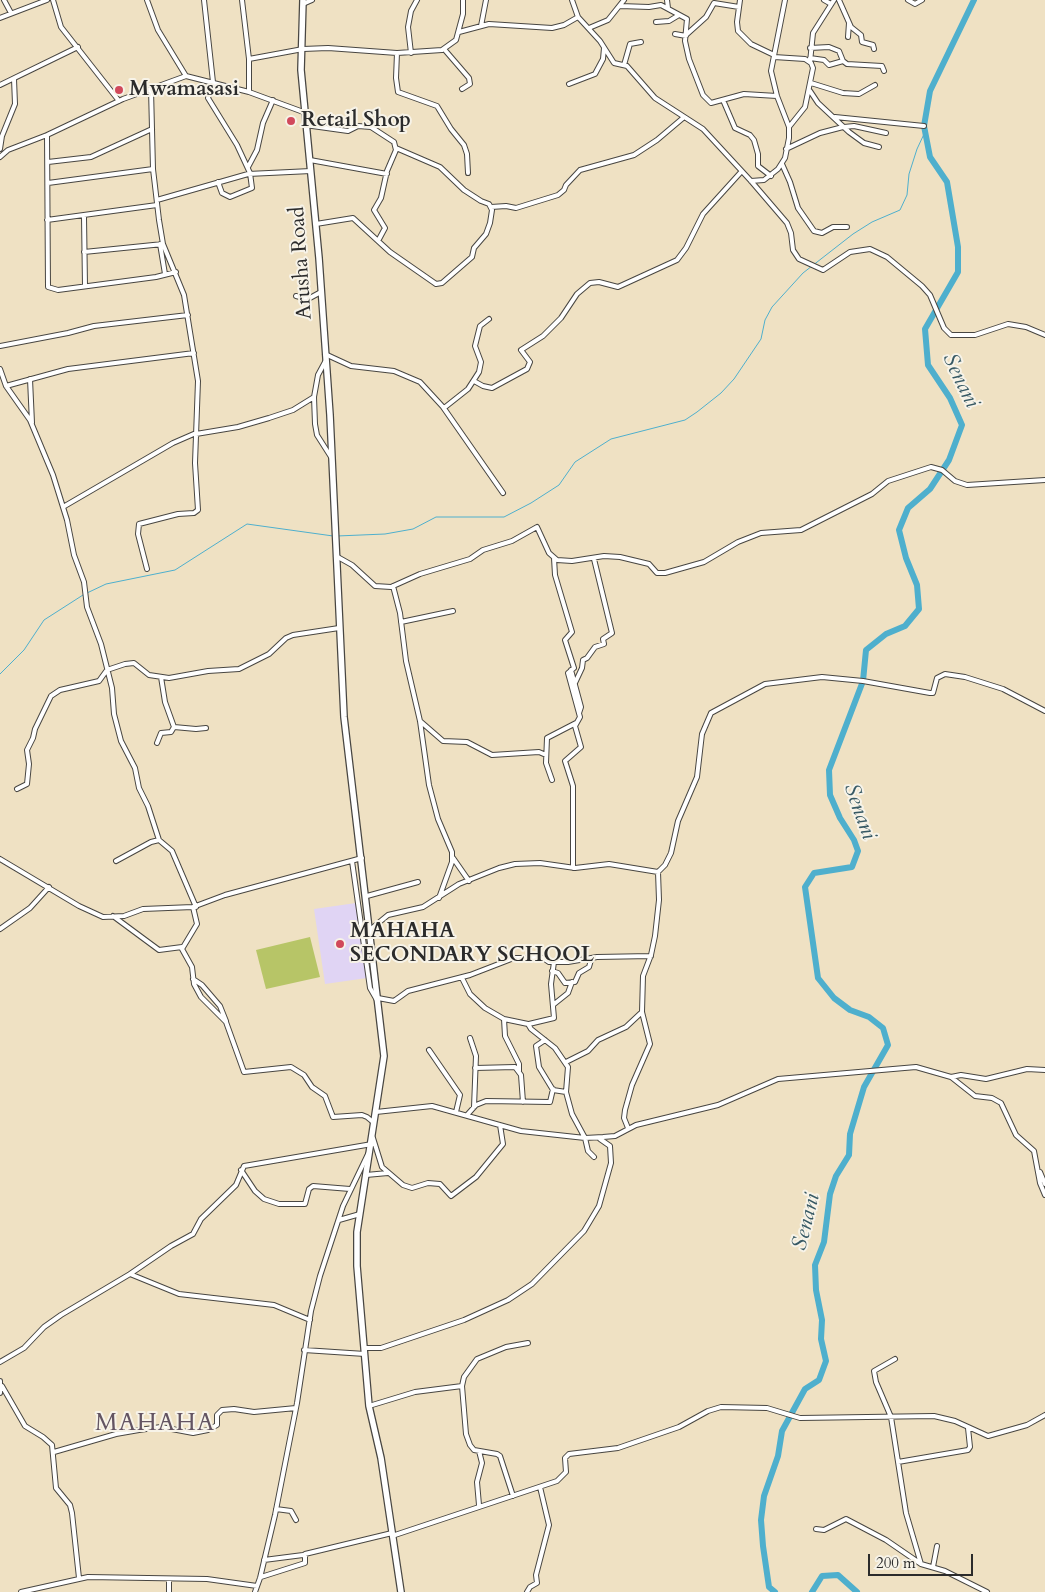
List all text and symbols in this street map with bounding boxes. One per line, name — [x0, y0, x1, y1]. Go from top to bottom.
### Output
place label: Mwamasasi — [129, 77, 239, 103]
marker: Mwamasasi — [113, 84, 125, 96]
place label: Retail Shop — [301, 108, 411, 134]
marker: Retail Shop — [285, 115, 297, 127]
street label: Arusha Road — [285, 205, 319, 321]
water label: Senani — [935, 349, 985, 413]
water label: Senani — [837, 780, 881, 844]
place label: MAHAHA SECONDARY SCHOOL — [350, 919, 594, 969]
marker: MAHAHA SECONDARY SCHOOL — [334, 938, 346, 950]
water label: Senani — [787, 1191, 827, 1253]
district label: MAHAHA — [94, 1410, 216, 1438]
scale bar — [870, 1544, 975, 1576]
text: 200 m — [876, 1553, 916, 1573]

